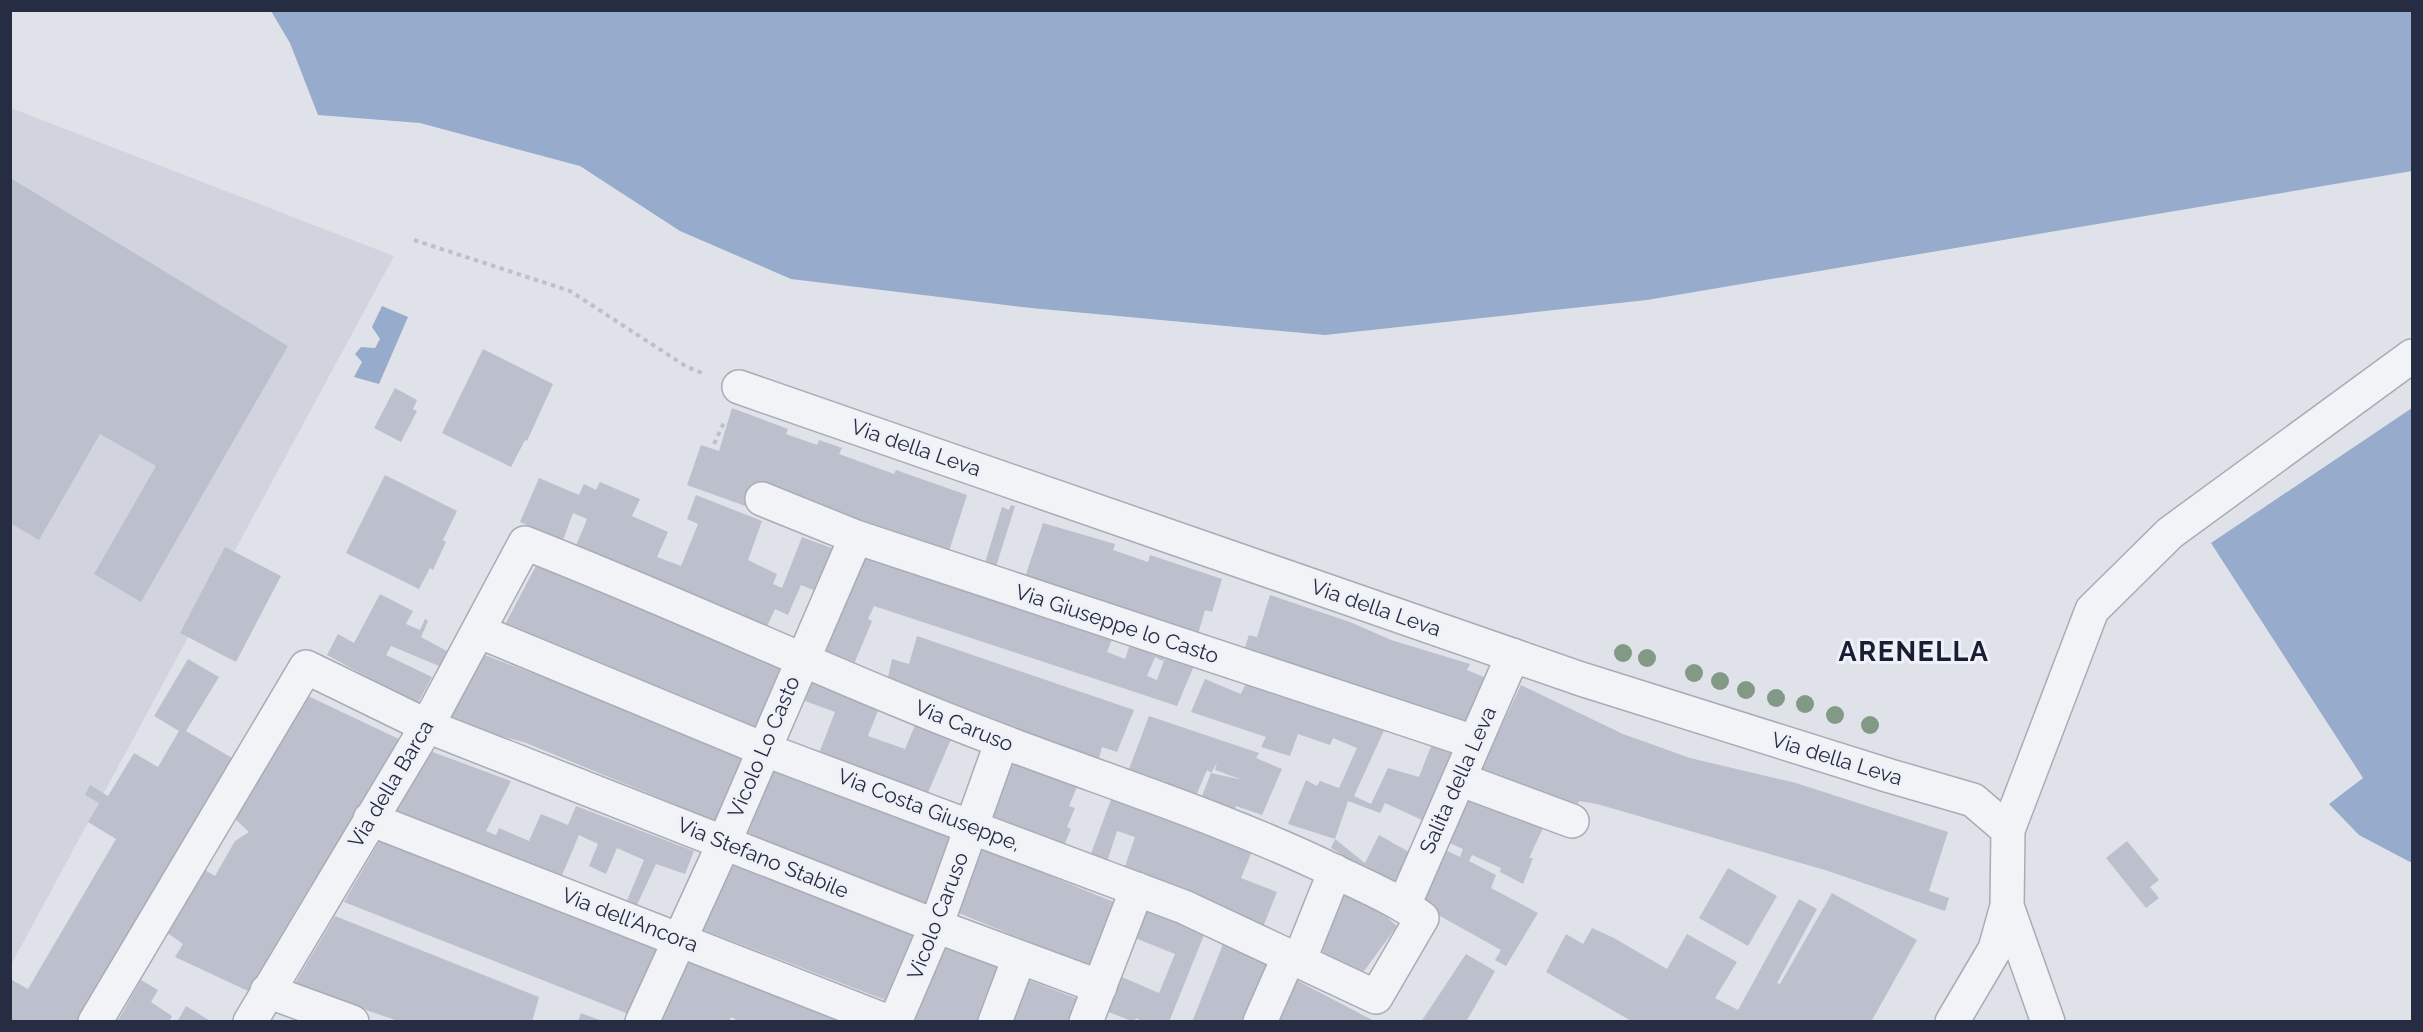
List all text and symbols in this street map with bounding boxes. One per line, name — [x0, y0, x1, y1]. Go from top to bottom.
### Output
street label: Via della Leva — [848, 414, 984, 481]
street label: Via della Leva — [1308, 574, 1444, 641]
street label: Via Giuseppe lo Casto — [1012, 579, 1222, 668]
district label: ARENELLA — [1839, 636, 1989, 667]
street label: Vicolo Lo Casto — [722, 672, 805, 821]
street label: Via Caruso — [911, 694, 1017, 757]
street label: Salita della Leva — [1414, 702, 1501, 857]
street label: Via della Barca — [343, 715, 439, 852]
street label: Via della Leva — [1769, 727, 1906, 790]
street label: Via Costa Giuseppe, — [834, 763, 1024, 856]
street label: Via Stefano Stabile — [674, 812, 852, 903]
street label: Vicolo Caruso — [902, 848, 973, 983]
street label: Via dell'Ancora — [558, 882, 702, 957]

